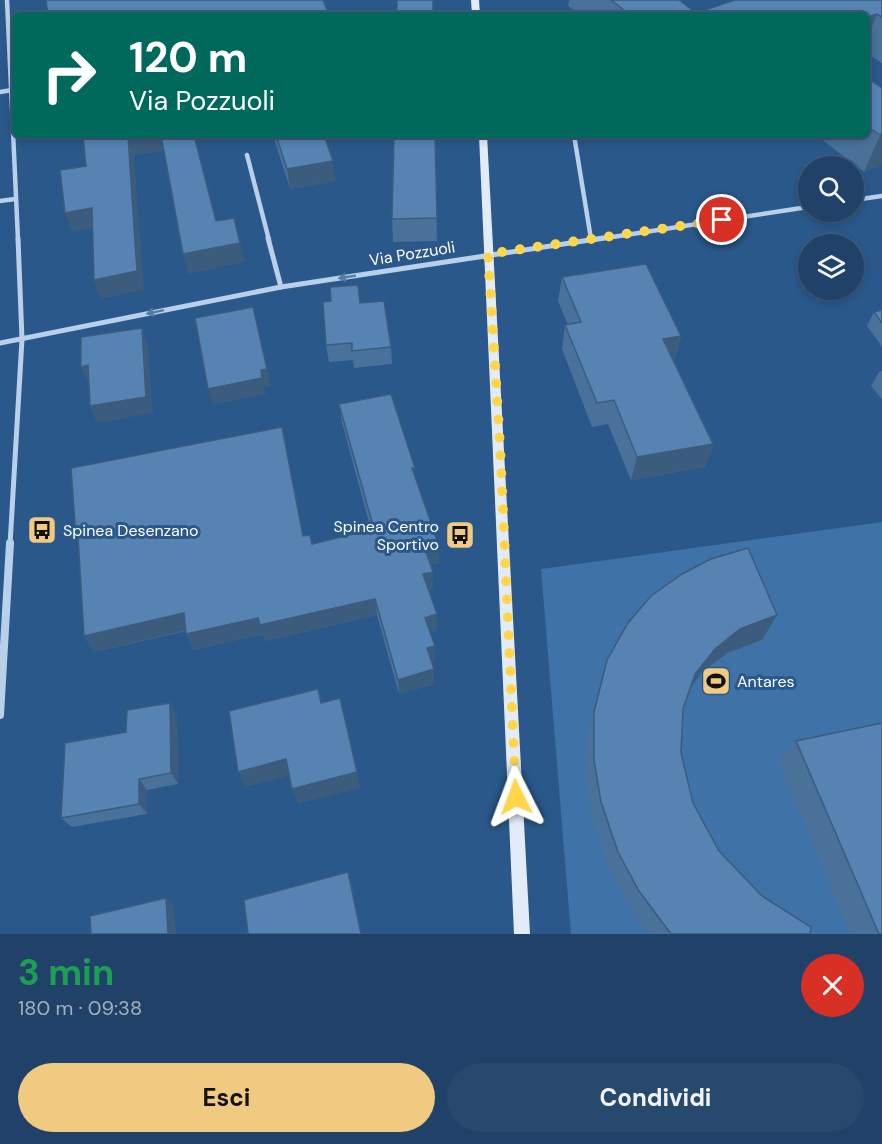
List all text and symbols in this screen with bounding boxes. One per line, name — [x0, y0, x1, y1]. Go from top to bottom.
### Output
text: 120 m — [129, 30, 247, 85]
icon: right — [30, 36, 108, 114]
text: Via Pozzuoli — [129, 83, 275, 118]
map controls — [798, 156, 864, 300]
button: search — [798, 156, 864, 222]
pin — [696, 194, 747, 245]
icon: arrive — [705, 203, 738, 236]
button: layers — [798, 234, 864, 300]
street label: Via Pozzuoli — [368, 236, 456, 271]
one-way arrow — [337, 272, 356, 281]
one-way arrow — [146, 308, 164, 318]
bus stop icon: Spinea Desenzano — [26, 514, 58, 546]
place label: Spinea Centro Sportivo — [334, 516, 439, 555]
bus stop icon: Spinea Centro Sportivo — [444, 519, 476, 551]
place label: Spinea Desenzano — [63, 520, 198, 541]
sports icon: Antares — [700, 665, 732, 697]
place label: Antares — [737, 671, 795, 692]
position arrow — [484, 765, 548, 829]
text: 3 min — [18, 949, 114, 996]
button: close — [801, 954, 864, 1017]
text: 180 m · 09:38 — [18, 995, 142, 1021]
button: Esci — [18, 1063, 435, 1132]
button: Condividi — [447, 1063, 864, 1132]

